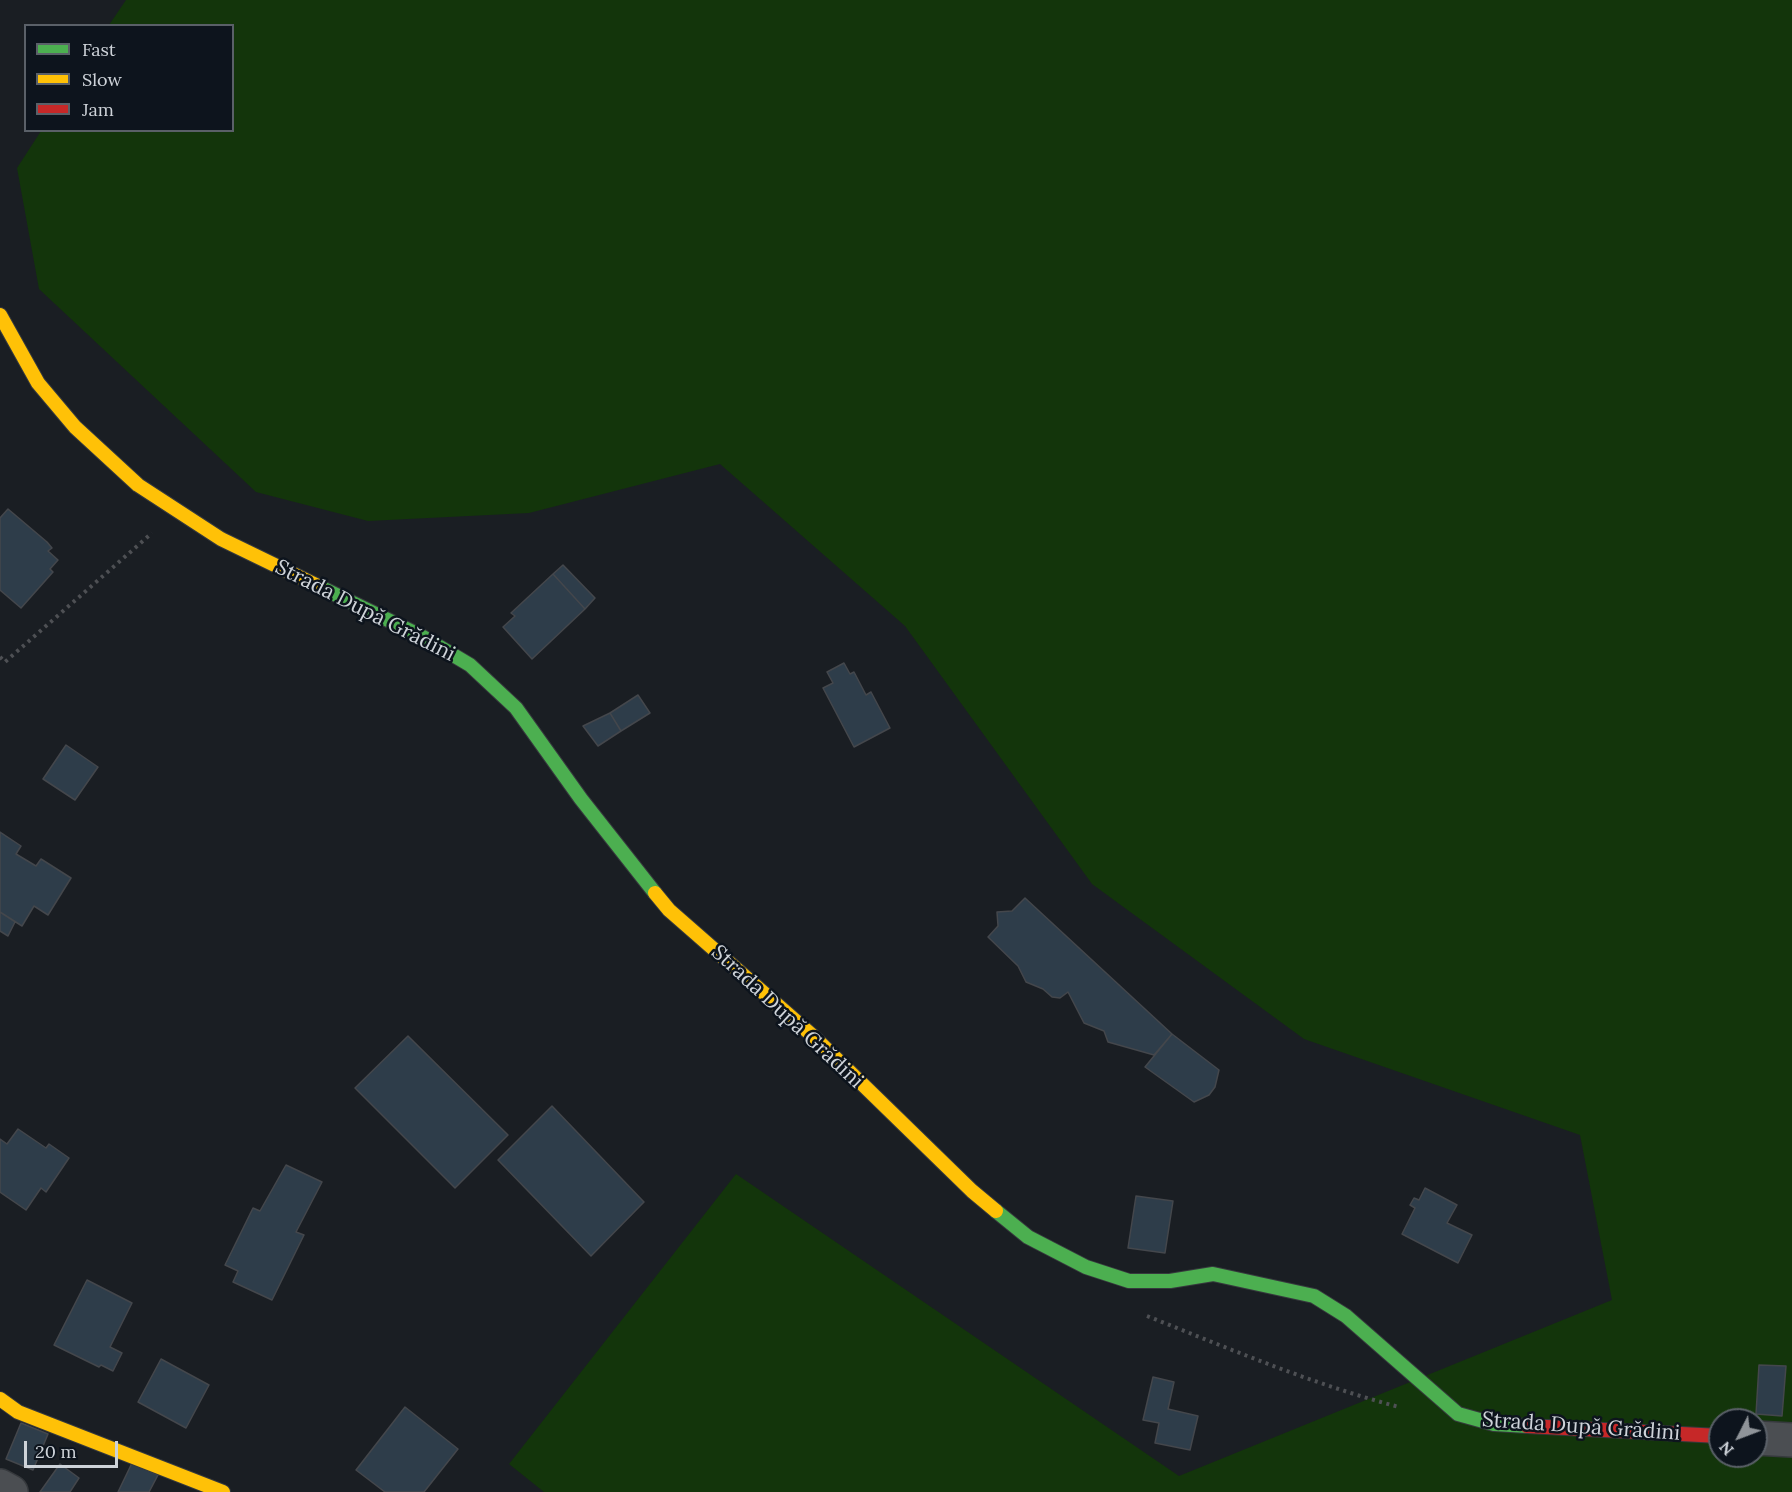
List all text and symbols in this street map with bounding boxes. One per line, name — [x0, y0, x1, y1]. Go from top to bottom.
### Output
legend — [24, 24, 234, 132]
text: Fast — [82, 38, 116, 61]
text: Slow — [82, 68, 122, 91]
text: Jam — [82, 98, 114, 121]
street label: Strada După Grădini — [271, 555, 459, 667]
street label: Strada După Grădini — [706, 940, 868, 1094]
street label: Strada După Grădini — [1481, 1408, 1681, 1446]
north arrow — [1708, 1408, 1768, 1468]
scale bar — [27, 1429, 122, 1467]
text: N — [1715, 1437, 1738, 1460]
text: 20 m — [35, 1440, 77, 1463]

